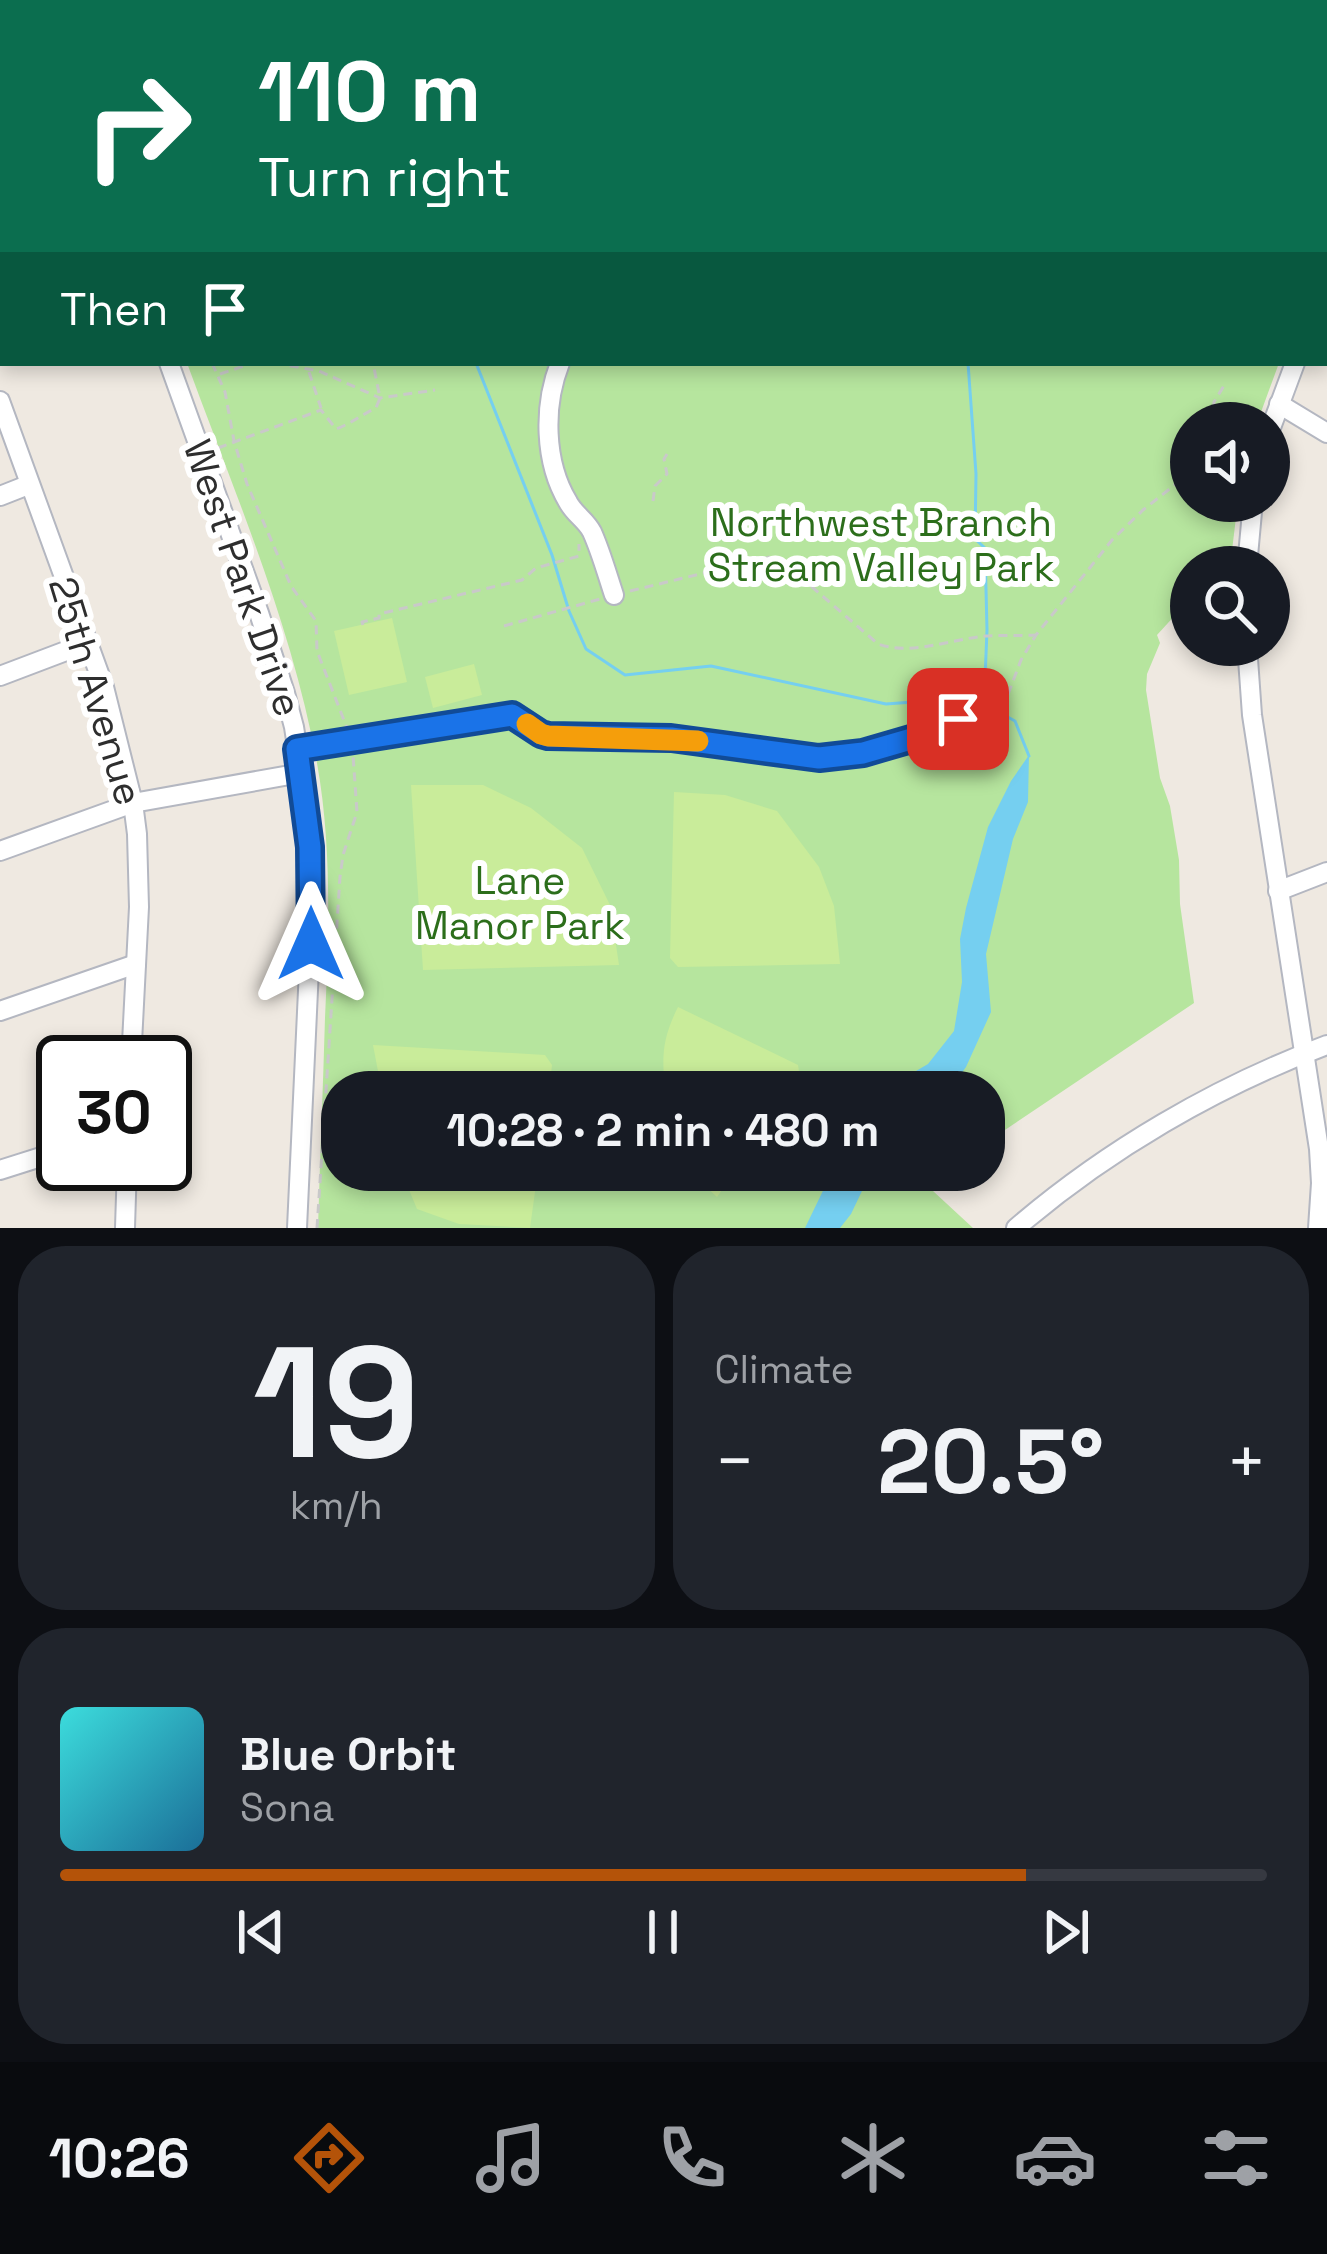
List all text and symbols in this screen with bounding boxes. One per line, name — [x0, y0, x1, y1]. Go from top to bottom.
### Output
text: 110 m — [258, 38, 481, 146]
icon: right — [60, 48, 216, 204]
text: Turn right — [258, 143, 511, 212]
icon: arrive — [192, 276, 258, 342]
text: Then — [60, 281, 168, 338]
map controls — [1170, 402, 1290, 666]
button: sound — [1170, 402, 1290, 522]
street label: West Park Drive — [173, 433, 313, 723]
park label: Northwest Branch Stream Valley Park — [708, 498, 1054, 592]
button: search — [1170, 546, 1290, 666]
street label: 25th Avenue — [38, 571, 154, 811]
pin — [907, 668, 1009, 770]
icon: arrive — [925, 686, 991, 752]
park label: Lane Manor Park — [415, 856, 625, 950]
position arrow — [248, 881, 374, 1007]
speed limit sign: 30 — [36, 1035, 192, 1191]
text: 10:28 · 2 min · 480 m — [447, 1102, 879, 1159]
text: 19 — [253, 1303, 420, 1503]
text: Climate — [715, 1345, 854, 1394]
text: 20.5° — [877, 1404, 1104, 1519]
text: − — [715, 1419, 755, 1503]
text: + — [1226, 1419, 1267, 1503]
text: km/h — [290, 1481, 383, 1530]
text: Blue Orbit — [240, 1726, 456, 1783]
text: Sona — [240, 1783, 334, 1832]
icon: previous — [228, 1899, 294, 1965]
icon: pause — [630, 1899, 696, 1965]
icon: next — [1033, 1899, 1099, 1965]
icon: directions — [287, 2116, 371, 2200]
icon: music — [469, 2116, 553, 2200]
icon: phone — [650, 2116, 734, 2200]
icon: climate — [831, 2116, 915, 2200]
icon: car — [1013, 2116, 1097, 2200]
icon: filters — [1194, 2116, 1278, 2200]
text: 10:26 — [49, 2124, 190, 2193]

